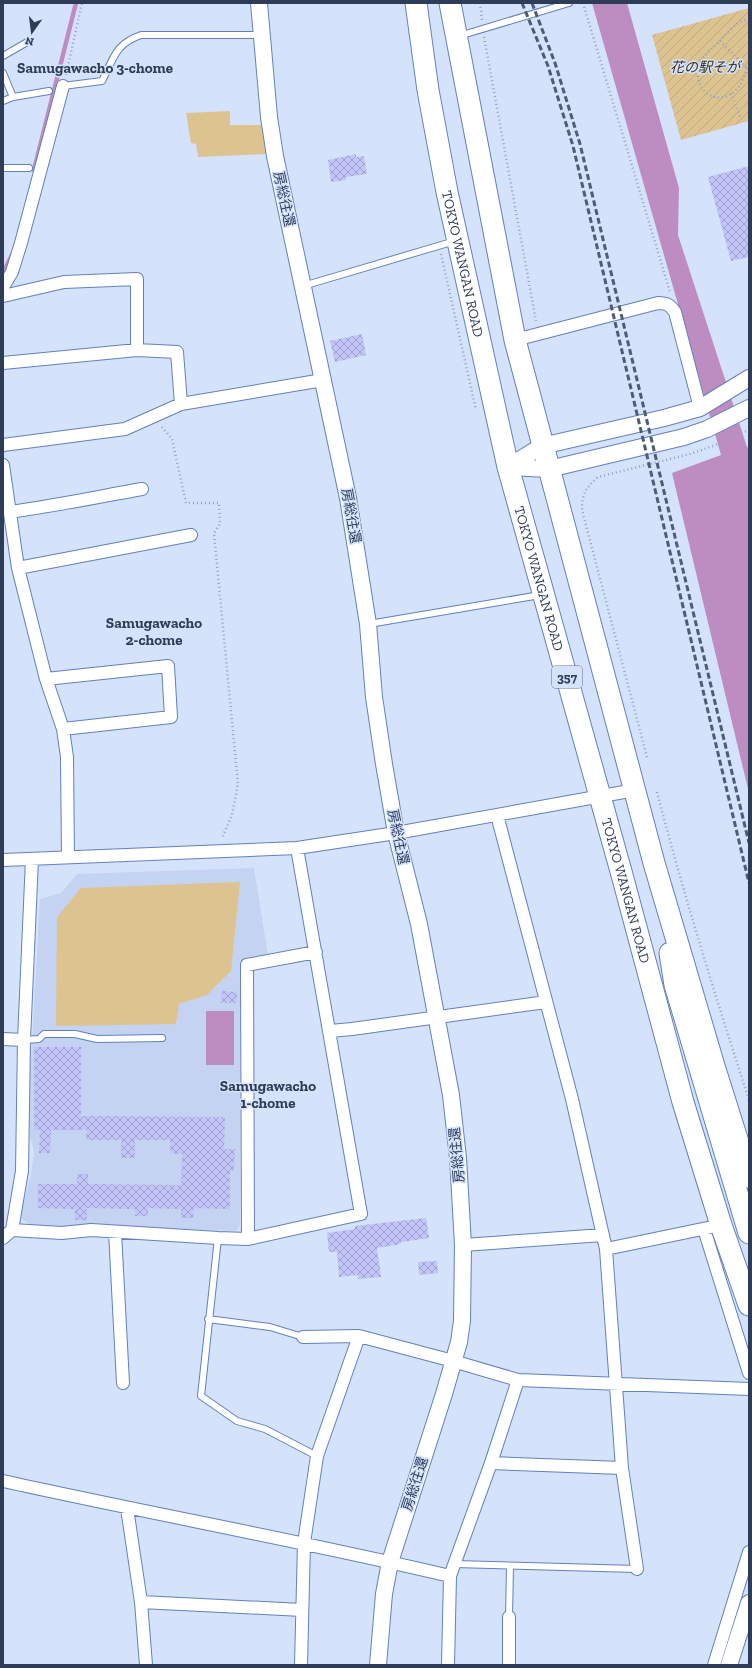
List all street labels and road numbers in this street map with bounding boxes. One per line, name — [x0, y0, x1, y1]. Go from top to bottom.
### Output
street label: 房総往還 — [270, 170, 298, 228]
street label: TOKYO WANGAN ROAD — [438, 189, 487, 339]
street label: 房総往還 — [338, 487, 364, 545]
street label: TOKYO WANGAN ROAD — [511, 504, 568, 653]
road number: 357 — [552, 666, 582, 688]
street label: 房総往還 — [384, 808, 412, 866]
street label: TOKYO WANGAN ROAD — [598, 816, 654, 965]
street label: 房総往還 — [446, 1126, 468, 1184]
street label: 房総往還 — [398, 1455, 432, 1513]

